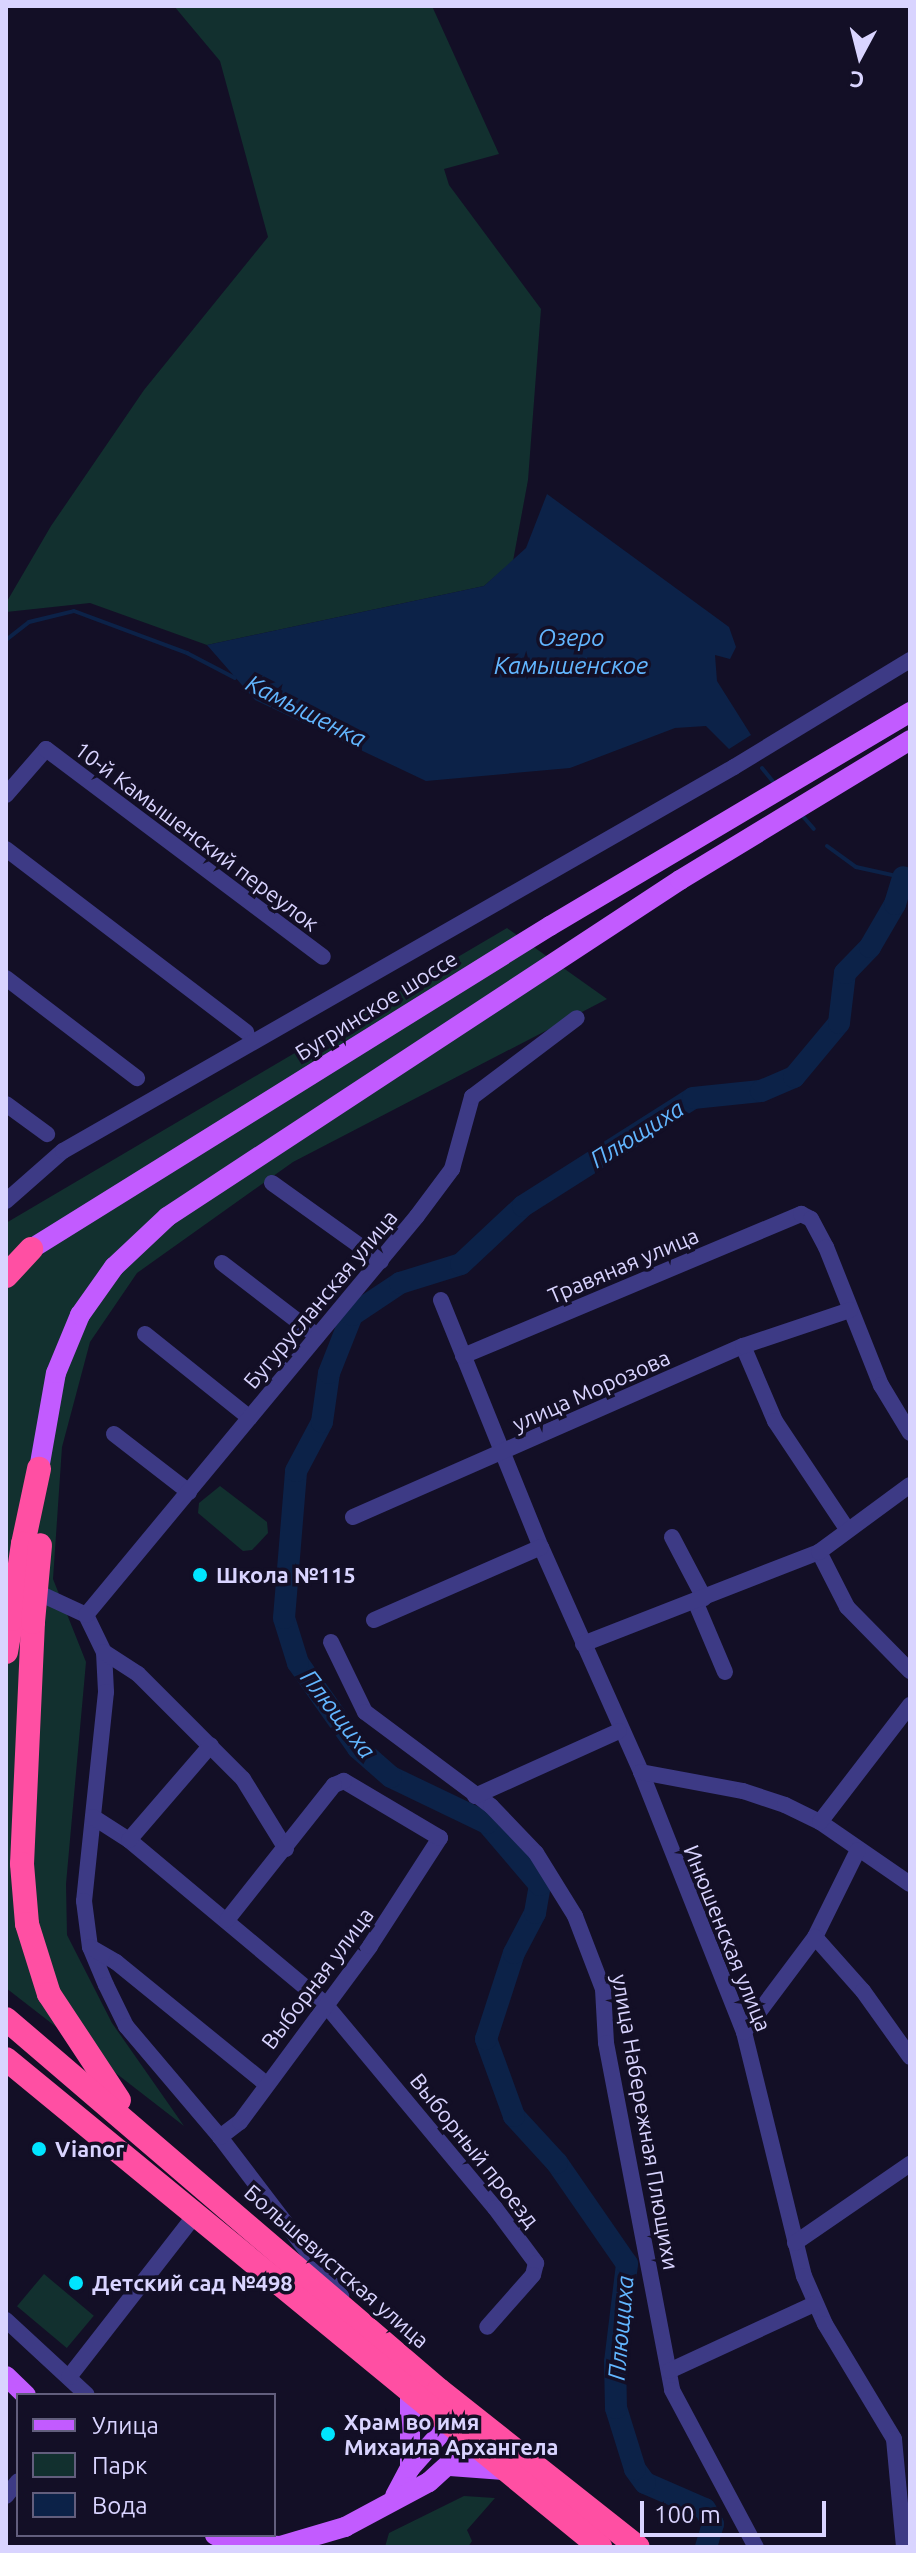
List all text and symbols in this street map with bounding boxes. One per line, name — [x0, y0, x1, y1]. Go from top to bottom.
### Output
north arrow — [820, 16, 900, 96]
text: С — [849, 67, 866, 94]
water label: Озеро Камышенское — [494, 624, 648, 680]
water label: Камышенка — [241, 669, 371, 753]
street label: 10-й Камышенский переулок — [70, 736, 324, 936]
street label: Бугринское шоссе — [290, 944, 462, 1066]
water label: Плющиха — [585, 1094, 689, 1174]
street label: Бугурусланская улица — [238, 1204, 402, 1394]
street label: Травяная улица — [544, 1221, 702, 1309]
street label: улица Морозова — [508, 1343, 674, 1437]
place label: Школа №115 — [216, 1562, 356, 1588]
marker: Школа №115 — [191, 1566, 209, 1584]
water label: Плющиха — [294, 1664, 382, 1764]
street label: Инюшенская улица — [679, 1841, 777, 2035]
street label: Выборная улица — [255, 1902, 379, 2054]
street label: улица Набережная Плющихи — [607, 1972, 685, 2272]
street label: Выборный проезд — [405, 2068, 545, 2232]
place label: Vianor — [55, 2136, 124, 2162]
marker: Vianor — [30, 2140, 48, 2158]
street label: Большевистская улица — [239, 2179, 435, 2353]
place label: Детский сад №498 — [92, 2270, 293, 2296]
marker: Детский сад №498 — [67, 2274, 85, 2292]
water label: Плющиха — [602, 2274, 640, 2382]
legend — [16, 2393, 276, 2537]
place label: Храм во имя Михаила Архангела — [344, 2408, 558, 2460]
text: Улица — [92, 2412, 159, 2439]
marker: Храм во имя Михаила Архангела — [319, 2425, 337, 2443]
text: Парк — [92, 2452, 147, 2479]
scale bar — [644, 2485, 830, 2535]
text: Вода — [92, 2492, 148, 2519]
text: 100 m — [654, 2501, 721, 2528]

